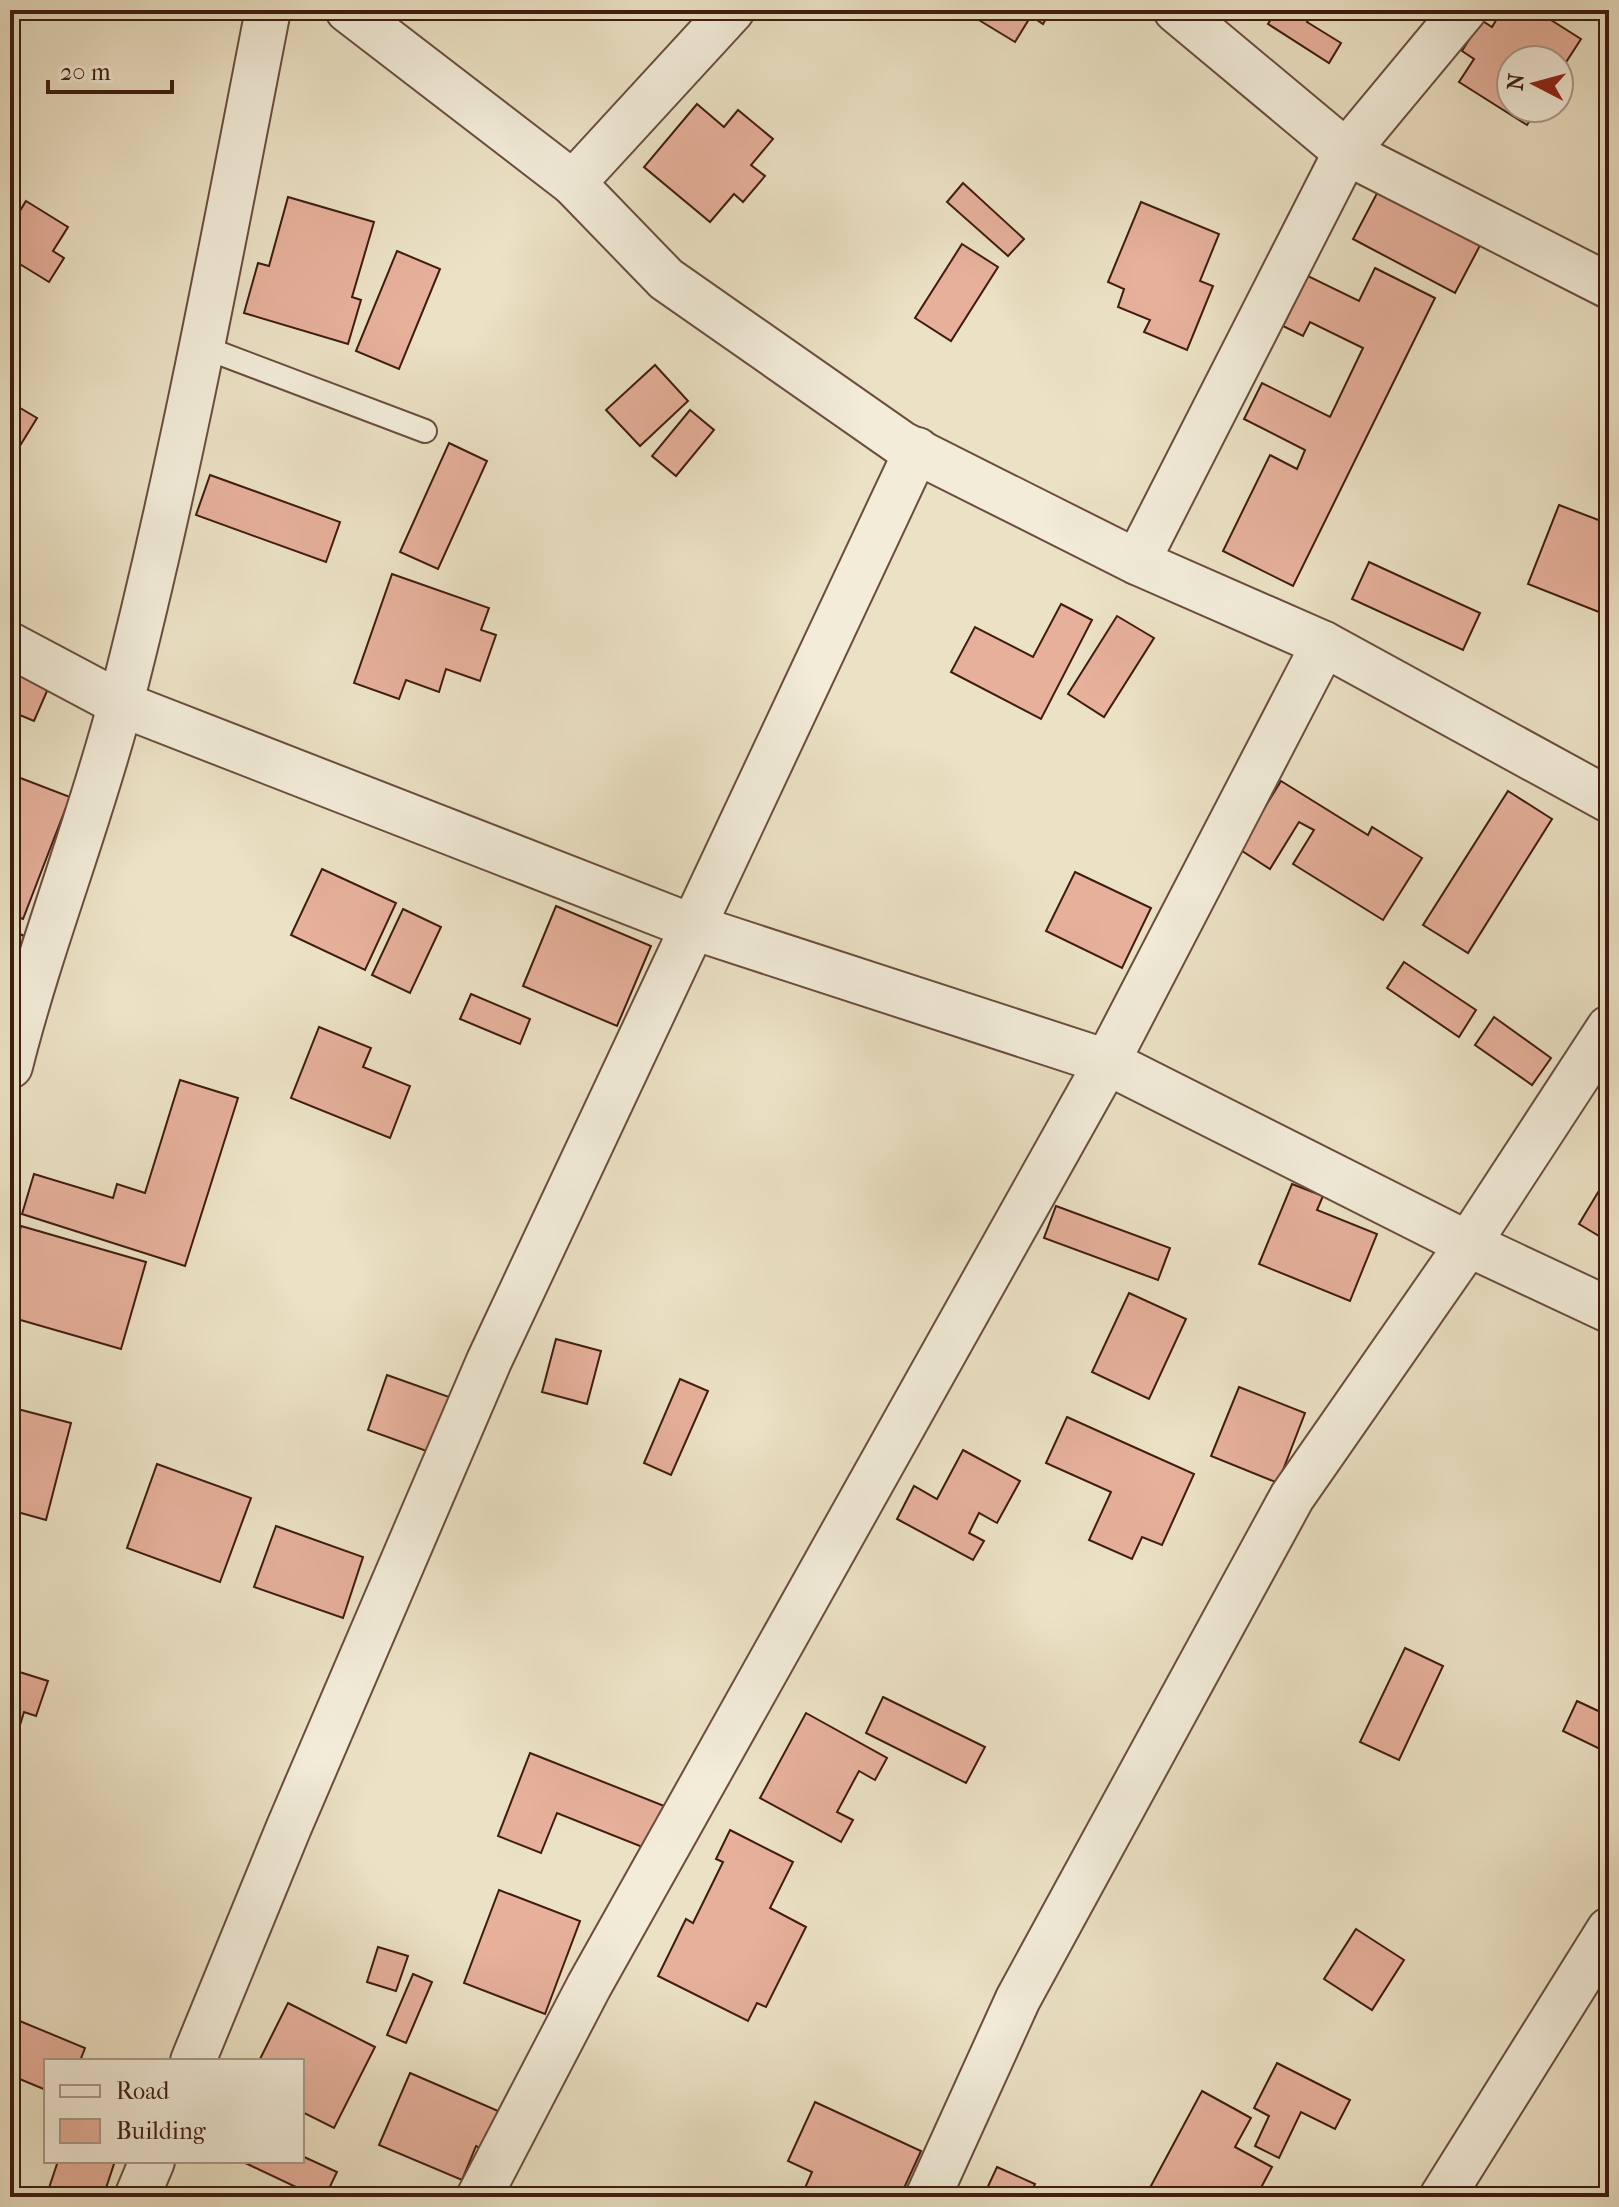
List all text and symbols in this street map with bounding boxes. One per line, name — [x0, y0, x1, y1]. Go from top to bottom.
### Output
scale bar — [48, 44, 172, 94]
north arrow — [1495, 44, 1575, 124]
text: 20 m — [60, 58, 111, 86]
text: N — [1502, 72, 1530, 92]
legend — [44, 2059, 304, 2163]
text: Road — [116, 2077, 170, 2105]
text: Building — [116, 2117, 207, 2145]

